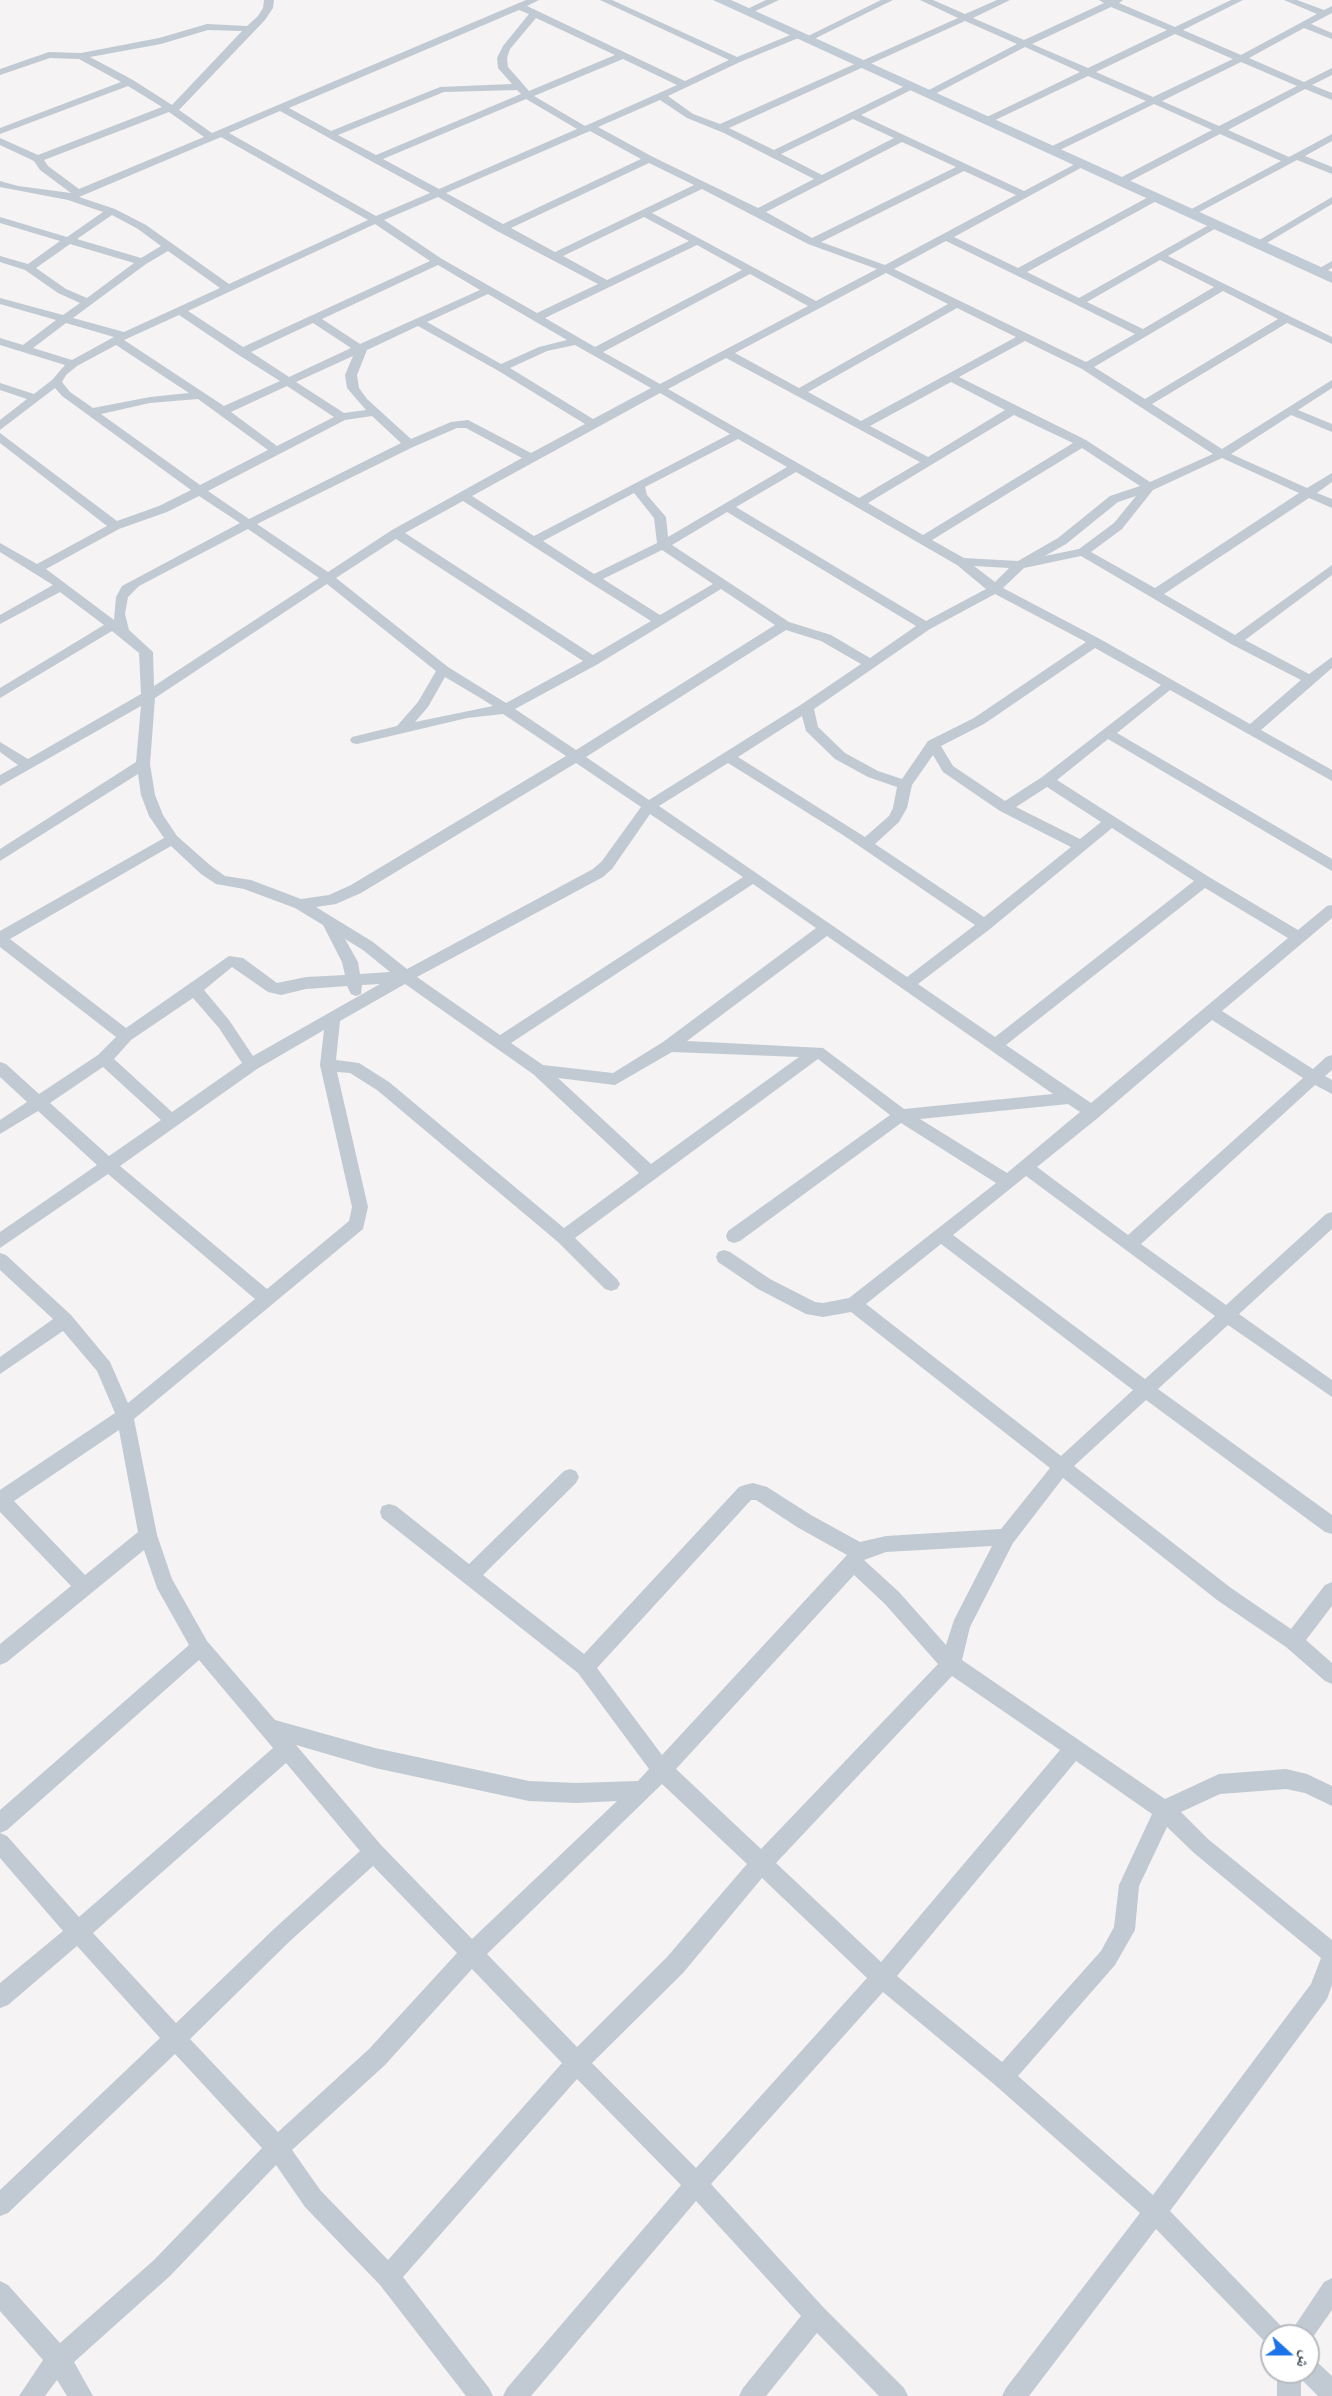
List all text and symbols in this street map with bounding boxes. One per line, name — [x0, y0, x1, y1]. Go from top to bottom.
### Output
north arrow — [1260, 2324, 1320, 2384]
text: ش — [1291, 2347, 1319, 2372]

